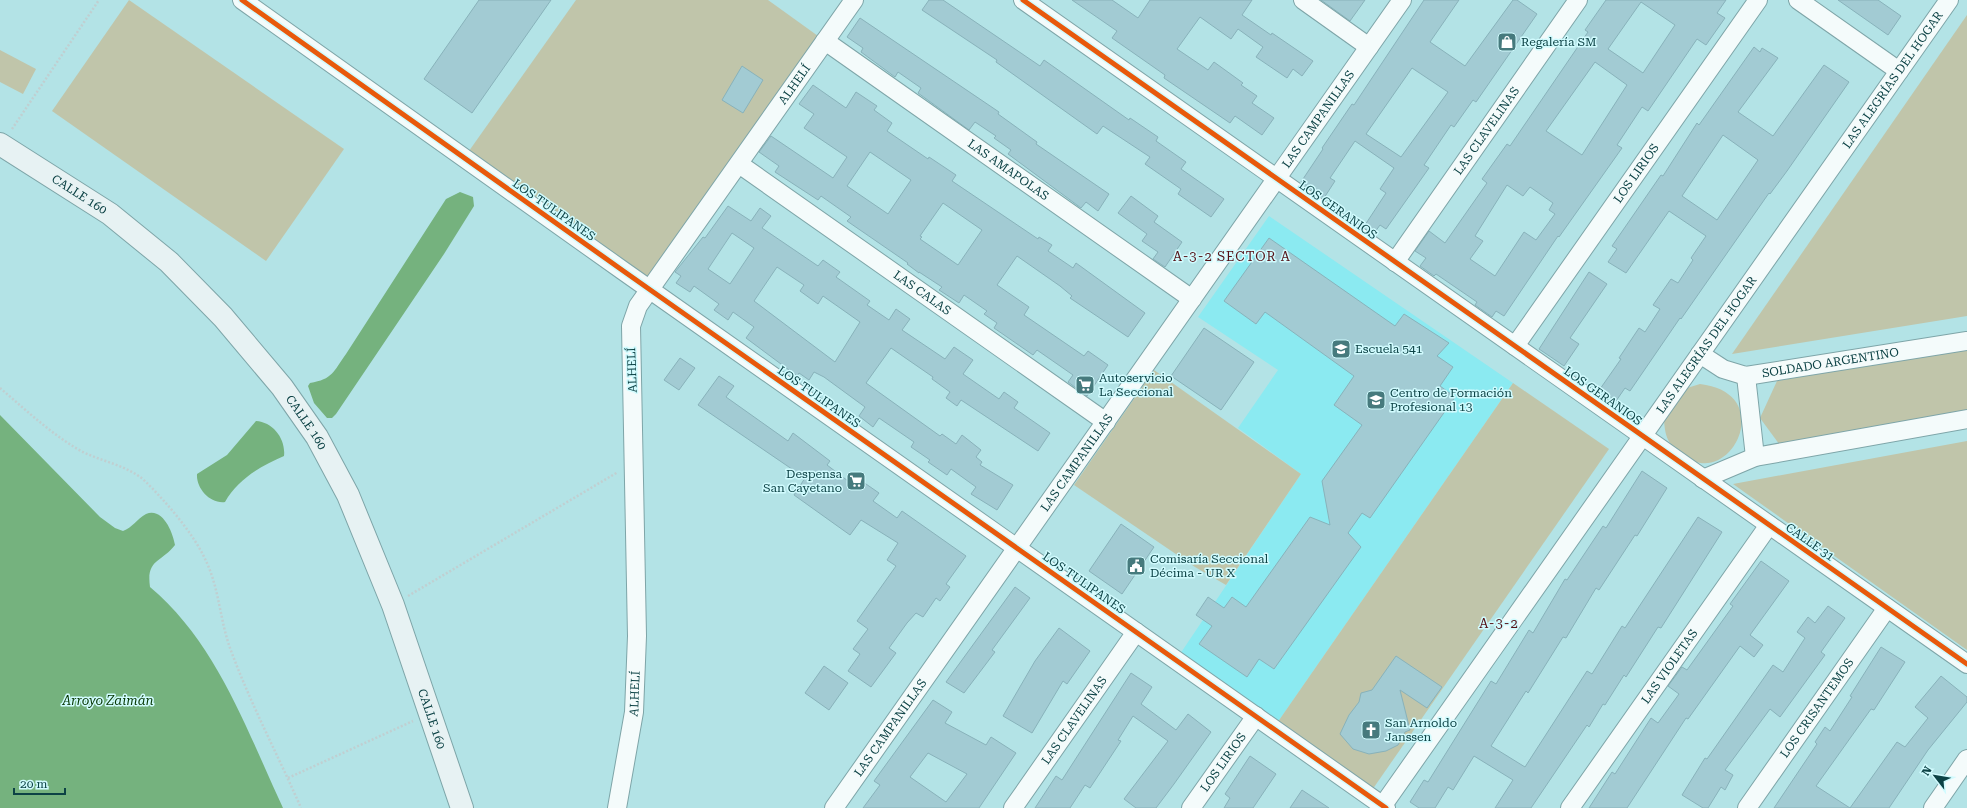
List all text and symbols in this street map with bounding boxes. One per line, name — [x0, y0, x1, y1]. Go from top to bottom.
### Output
street label: LAS ALEGRÍAS DEL HOGAR — [1840, 8, 1946, 151]
shop icon: Regalería SM — [1496, 31, 1518, 53]
place label: Regalería SM — [1521, 35, 1596, 49]
street label: ALHELÍ — [776, 62, 813, 107]
street label: LAS CAMPANILLAS — [1279, 68, 1357, 171]
street label: LAS CLAVELINAS — [1451, 84, 1522, 178]
street label: LAS AMAPOLAS — [965, 136, 1052, 203]
street label: LOS LIRIOS — [1611, 141, 1662, 206]
street label: CALLE 160 — [49, 172, 110, 217]
street label: LOS TULIPANES — [510, 176, 598, 244]
street label: LOS GERANIOS — [1296, 178, 1380, 242]
district label: A-3-2 SECTOR A — [1173, 249, 1291, 264]
street label: LAS CALAS — [891, 268, 954, 318]
street label: LAS ALEGRÍAS DEL HOGAR — [1653, 273, 1760, 416]
school or university icon: Escuela 541 — [1330, 338, 1352, 360]
place label: Escuela 541 — [1355, 342, 1423, 356]
street label: SOLDADO ARGENTINO — [1761, 345, 1900, 380]
street label: ALHELÍ — [624, 347, 640, 393]
street label: LOS TULIPANES — [775, 363, 863, 431]
street label: LOS GERANIOS — [1561, 364, 1645, 428]
place label: Autoservicio La Seccional — [1099, 371, 1173, 399]
supermarket icon: Autoservicio La Seccional — [1074, 374, 1096, 396]
place label: Centro de Formación Profesional 13 — [1390, 386, 1512, 414]
school or university icon: Centro de Formación Profesional 13 — [1365, 389, 1387, 411]
street label: CALLE 160 — [283, 392, 330, 452]
street label: LAS CAMPANILLAS — [1038, 411, 1116, 514]
place label: Despensa San Cayetano — [763, 467, 842, 495]
supermarket icon: Despensa San Cayetano — [845, 470, 867, 492]
street label: CALLE 31 — [1783, 520, 1837, 564]
street label: LOS TULIPANES — [1040, 549, 1128, 617]
place label: Comisaría Seccional Décima - UR X — [1150, 552, 1268, 580]
public building icon: Comisaría Seccional Décima - UR X — [1125, 555, 1147, 577]
district label: A-3-2 — [1479, 616, 1519, 631]
street label: LAS VIOLETAS — [1639, 627, 1701, 706]
street label: LOS CRISANTEMOS — [1777, 656, 1857, 761]
street label: ALHELÍ — [626, 671, 643, 717]
street label: LAS CLAVELINAS — [1039, 674, 1110, 767]
street label: LAS CAMPANILLAS — [851, 676, 929, 779]
street label: CALLE 160 — [415, 687, 449, 751]
water label: Arroyo Zaimán — [61, 693, 154, 708]
place label: San Arnoldo Janssen — [1385, 716, 1457, 744]
church icon: San Arnoldo Janssen — [1360, 719, 1382, 741]
street label: LOS LIRIOS — [1198, 730, 1249, 795]
north arrow — [1915, 756, 1955, 796]
text: N — [1919, 764, 1935, 778]
scale bar — [14, 770, 65, 796]
text: 20 m — [20, 777, 47, 791]

